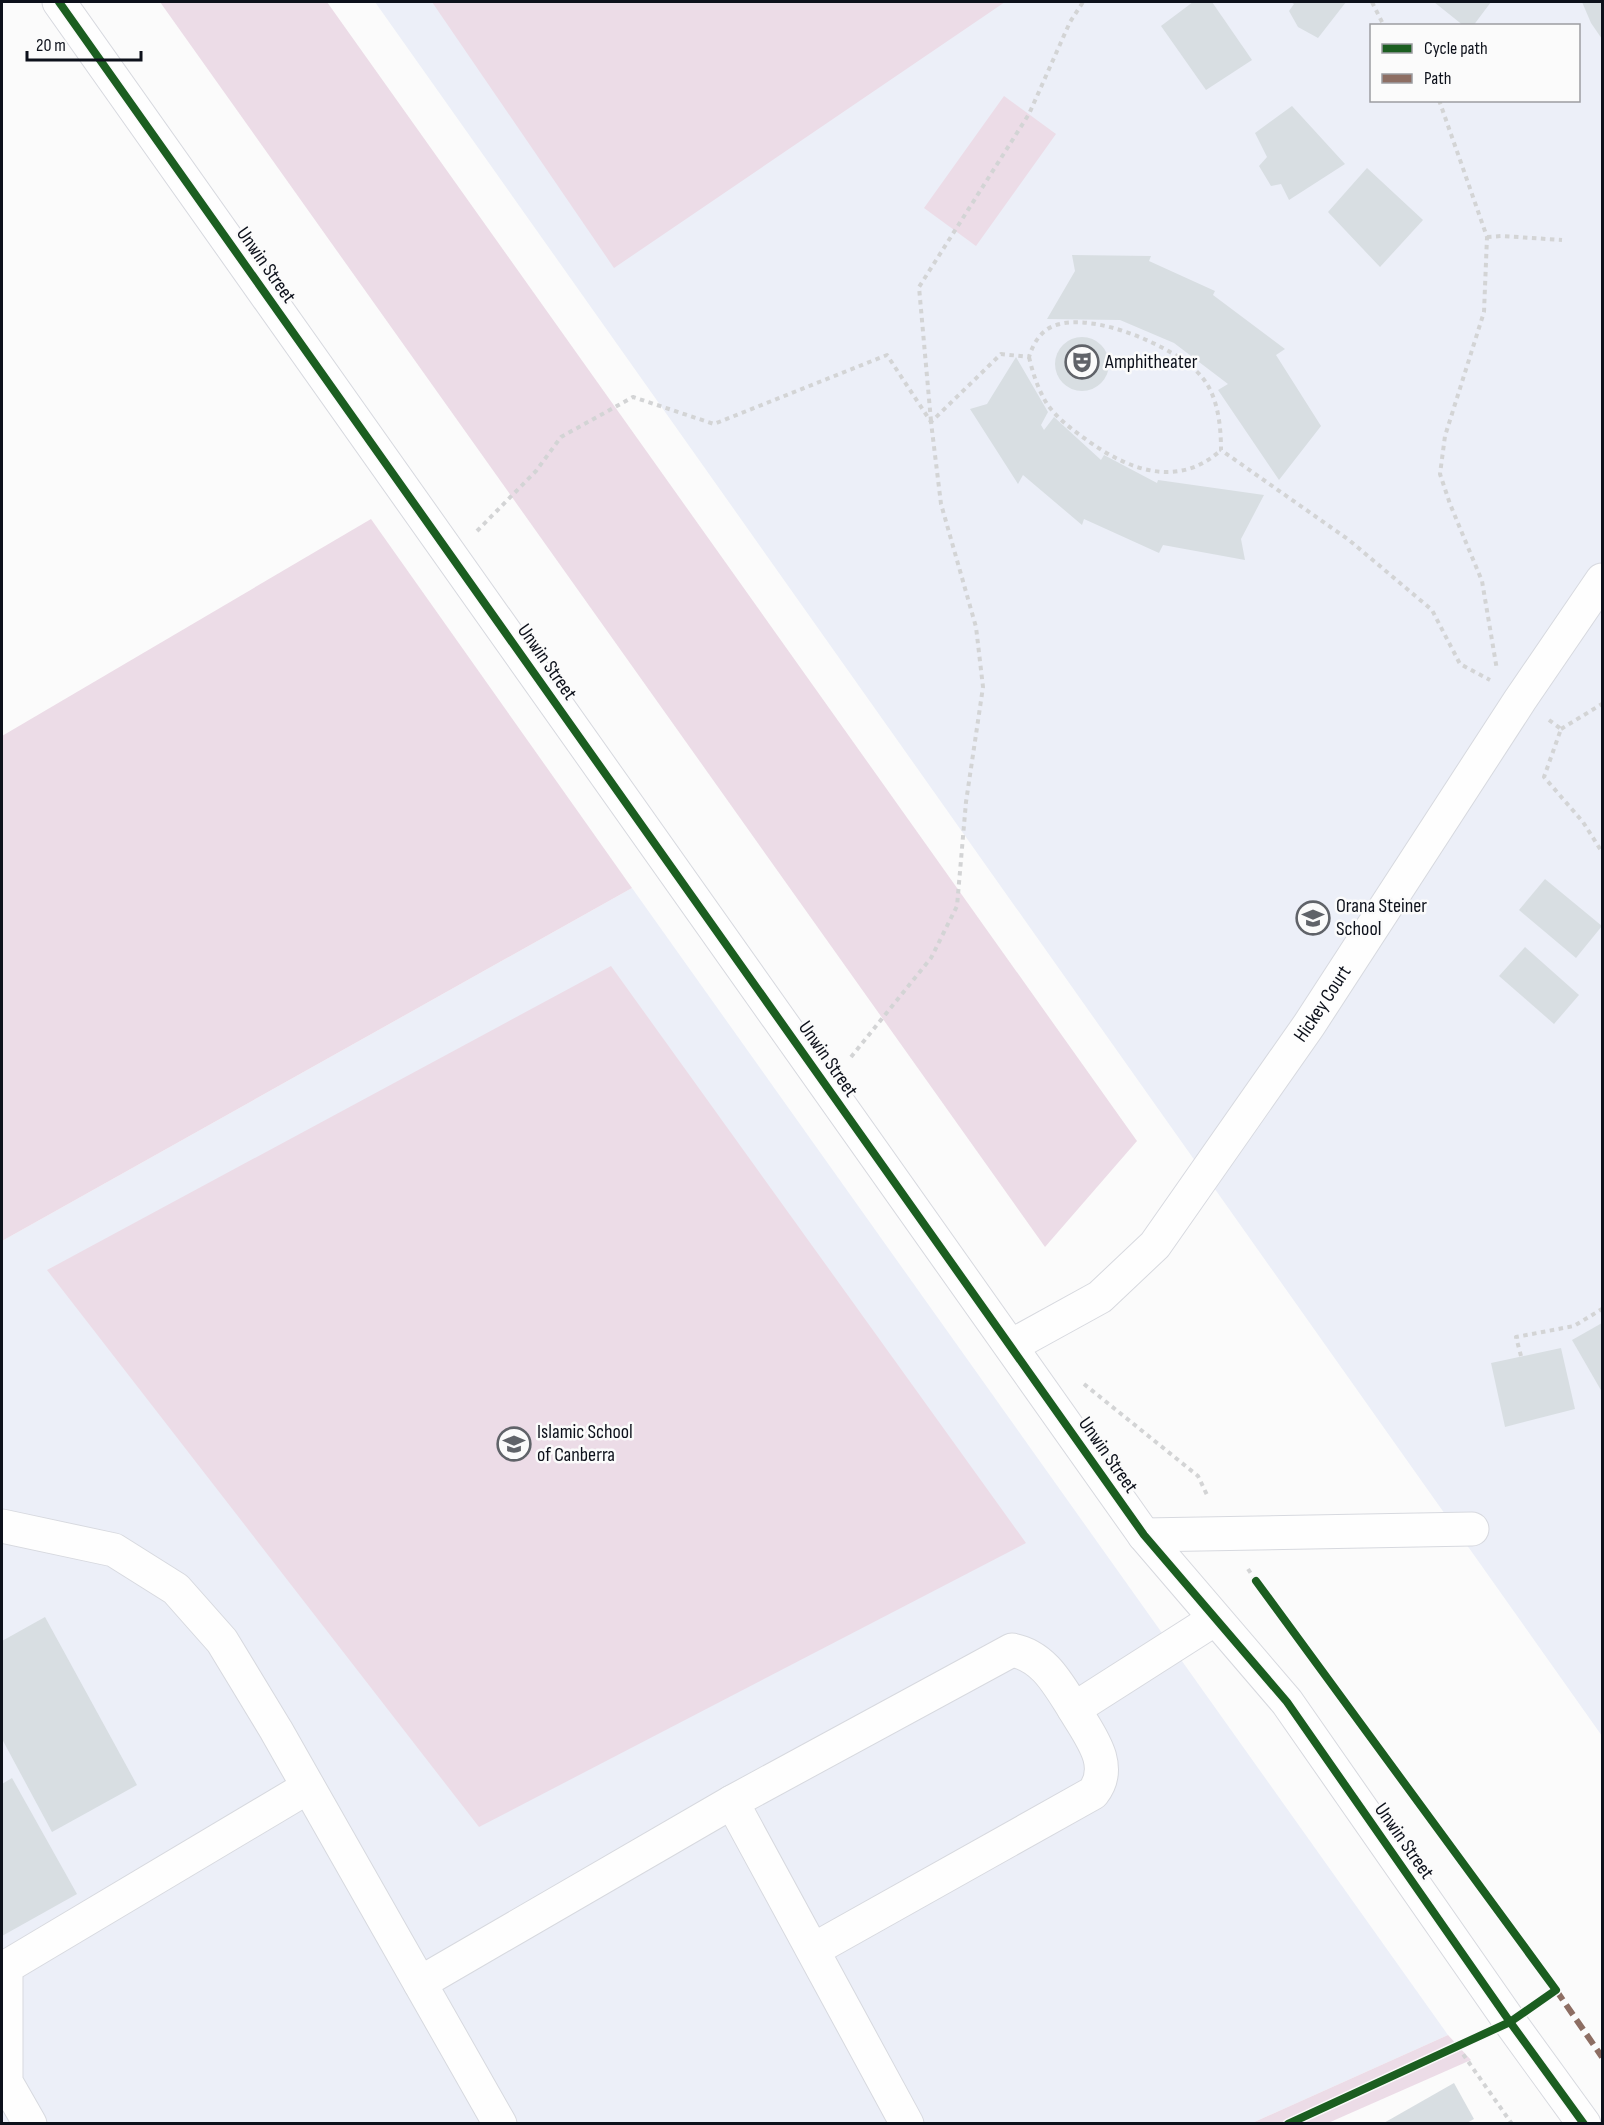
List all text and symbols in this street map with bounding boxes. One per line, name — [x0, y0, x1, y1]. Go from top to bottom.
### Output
scale bar — [27, 24, 141, 62]
legend — [1370, 24, 1580, 102]
text: 20 m — [36, 35, 66, 56]
text: Cycle path — [1424, 38, 1488, 59]
text: Path — [1424, 68, 1452, 89]
street label: Unwin Street — [231, 222, 301, 308]
theatre icon: Amphitheater — [1064, 344, 1100, 380]
place label: Amphitheater — [1104, 350, 1198, 374]
street label: Unwin Street — [512, 619, 582, 705]
place label: Orana Steiner School — [1336, 894, 1427, 941]
school or university icon: Orana Steiner School — [1295, 900, 1331, 936]
street label: Hickey Court — [1289, 961, 1356, 1047]
street label: Unwin Street — [793, 1016, 863, 1102]
street label: Unwin Street — [1073, 1412, 1143, 1498]
place label: Islamic School of Canberra — [537, 1420, 633, 1467]
school or university icon: Islamic School of Canberra — [496, 1426, 532, 1462]
street label: Unwin Street — [1369, 1798, 1439, 1884]

